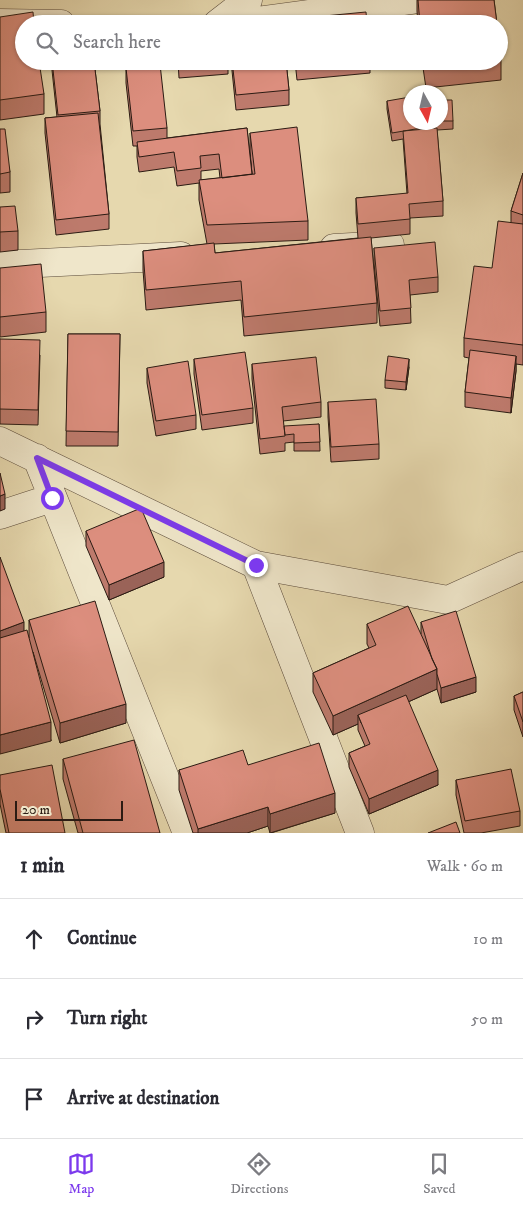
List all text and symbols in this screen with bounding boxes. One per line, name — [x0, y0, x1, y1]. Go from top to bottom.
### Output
search box — [15, 15, 508, 70]
icon: search — [33, 29, 61, 57]
text: Search here — [73, 31, 161, 54]
north arrow — [403, 85, 448, 130]
route start — [41, 487, 64, 510]
route end — [245, 554, 268, 577]
scale bar — [15, 798, 122, 821]
text: 20 m — [22, 801, 50, 819]
text: 1 min — [20, 853, 64, 879]
text: Walk · 60 m — [427, 856, 503, 876]
icon: ahead — [20, 925, 48, 953]
text: Continue — [67, 927, 137, 950]
text: 10 m — [473, 929, 503, 949]
icon: right — [20, 1005, 48, 1033]
text: Turn right — [67, 1007, 147, 1030]
text: 50 m — [471, 1009, 503, 1029]
icon: arrive — [20, 1085, 48, 1113]
text: Arrive at destination — [67, 1087, 219, 1110]
tab: Map — [67, 1150, 95, 1198]
tab: Directions — [230, 1150, 288, 1198]
tab: Saved — [423, 1150, 456, 1198]

